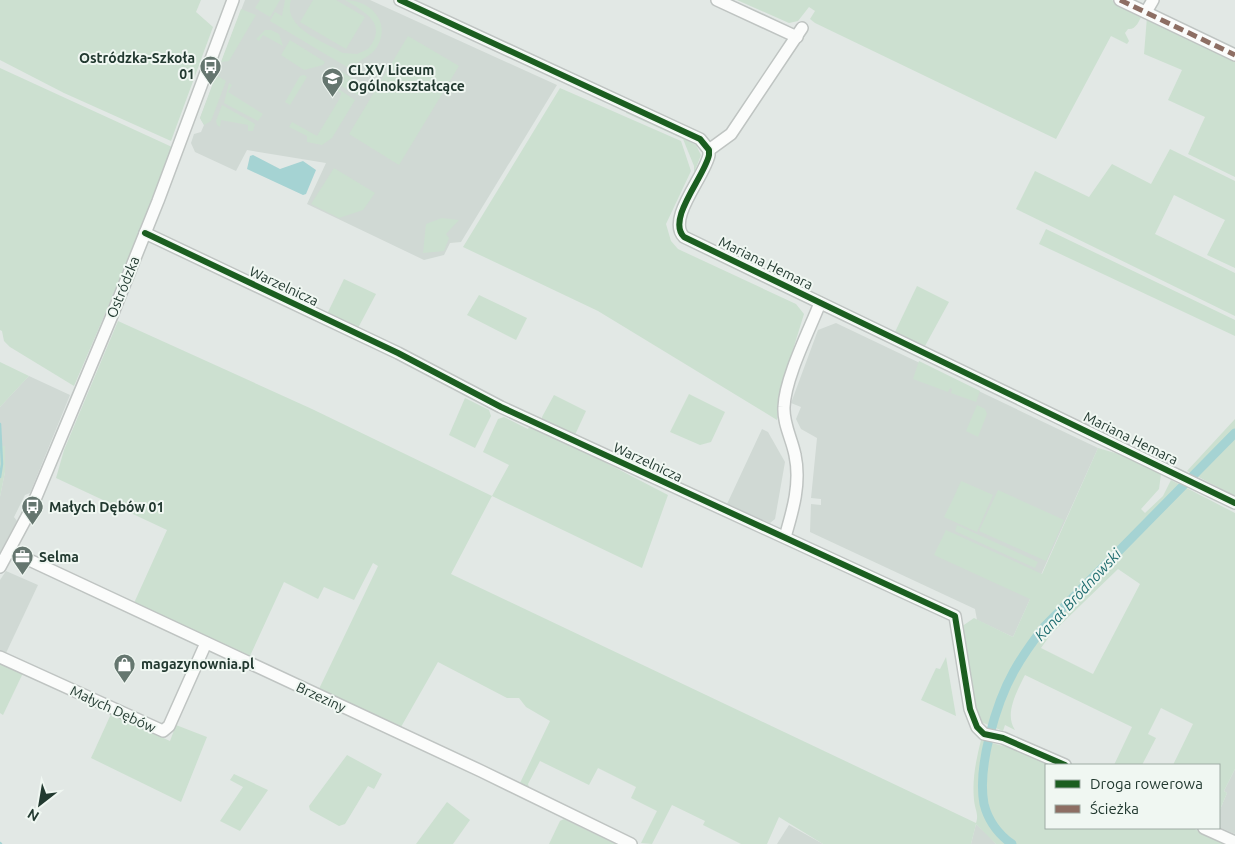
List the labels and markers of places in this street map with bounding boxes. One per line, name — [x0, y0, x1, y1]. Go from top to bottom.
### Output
place label: Ostródzka-Szkoła 01 — [79, 50, 195, 82]
bus stop icon: Ostródzka-Szkoła 01 — [199, 54, 223, 85]
place label: CLXV Liceum Ogólnokształcące — [348, 62, 465, 95]
school or university icon: CLXV Liceum Ogólnokształcące — [320, 66, 344, 97]
bus stop icon: Małych Dębów 01 — [21, 495, 45, 526]
place label: Małych Dębów 01 — [49, 499, 164, 516]
office icon: Selma — [11, 545, 35, 576]
place label: Selma — [39, 549, 79, 565]
shop icon: magazynownia.pl — [113, 652, 137, 683]
place label: magazynownia.pl — [141, 656, 254, 672]

